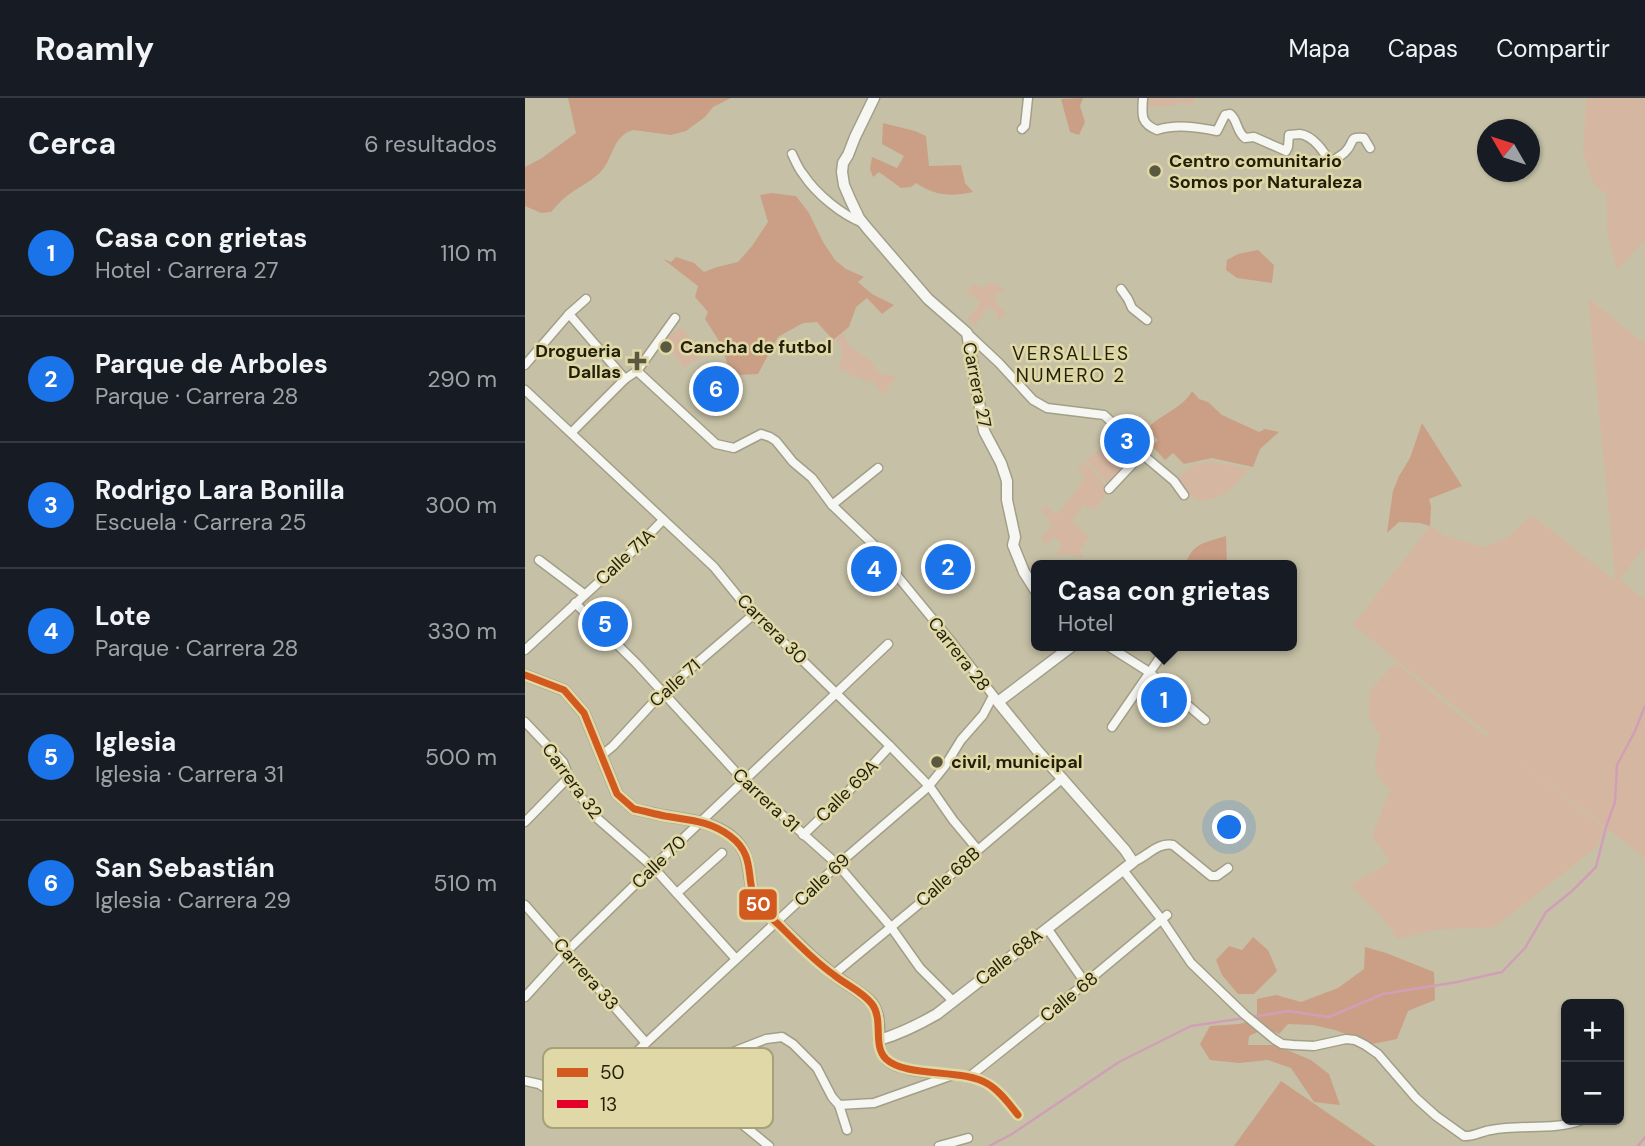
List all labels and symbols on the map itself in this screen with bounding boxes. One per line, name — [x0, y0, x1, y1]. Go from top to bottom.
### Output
north arrow — [1477, 119, 1540, 182]
place label: Centro comunitario Somos por Naturaleza — [1169, 149, 1362, 194]
marker: Centro comunitario Somos por Naturaleza — [1147, 163, 1163, 179]
place label: Cancha de futbol — [680, 335, 832, 359]
place label: Drogueria Dallas — [535, 339, 621, 384]
marker: Cancha de futbol — [658, 339, 674, 355]
street label: Carrera 27 — [957, 340, 997, 430]
district label: VERSALLES NUMERO 2 — [1012, 341, 1130, 388]
marker: Drogueria Dallas — [627, 351, 647, 371]
pin: 6 — [693, 363, 739, 415]
pin: 3 — [1104, 415, 1150, 467]
street label: Calle 71A — [590, 523, 660, 591]
pin: 2 — [925, 541, 971, 593]
pin: 4 — [851, 543, 897, 595]
street label: Carrera 30 — [732, 589, 812, 669]
pin: 5 — [582, 598, 628, 650]
street label: Carrera 28 — [922, 612, 996, 696]
street label: Calle 71 — [644, 654, 706, 712]
pin: 1 — [1141, 674, 1187, 726]
street label: Carrera 32 — [536, 738, 608, 824]
place label: civil, municipal — [951, 750, 1083, 774]
marker: civil, municipal — [929, 754, 945, 770]
street label: Calle 69A — [811, 755, 883, 827]
street label: Carrera 31 — [727, 763, 805, 837]
your location — [1212, 810, 1246, 844]
street label: Calle 70 — [626, 830, 692, 894]
street label: Calle 68B — [911, 842, 985, 912]
street label: Calle 69 — [789, 848, 855, 912]
line badge: 50 — [738, 888, 778, 921]
text: 50 — [745, 892, 771, 917]
street label: Calle 68A — [970, 923, 1048, 991]
street label: Carrera 33 — [548, 933, 624, 1015]
street label: Calle 68 — [1035, 966, 1103, 1028]
legend — [543, 1048, 773, 1128]
text: 50 — [600, 1060, 625, 1085]
text: 13 — [600, 1092, 617, 1117]

